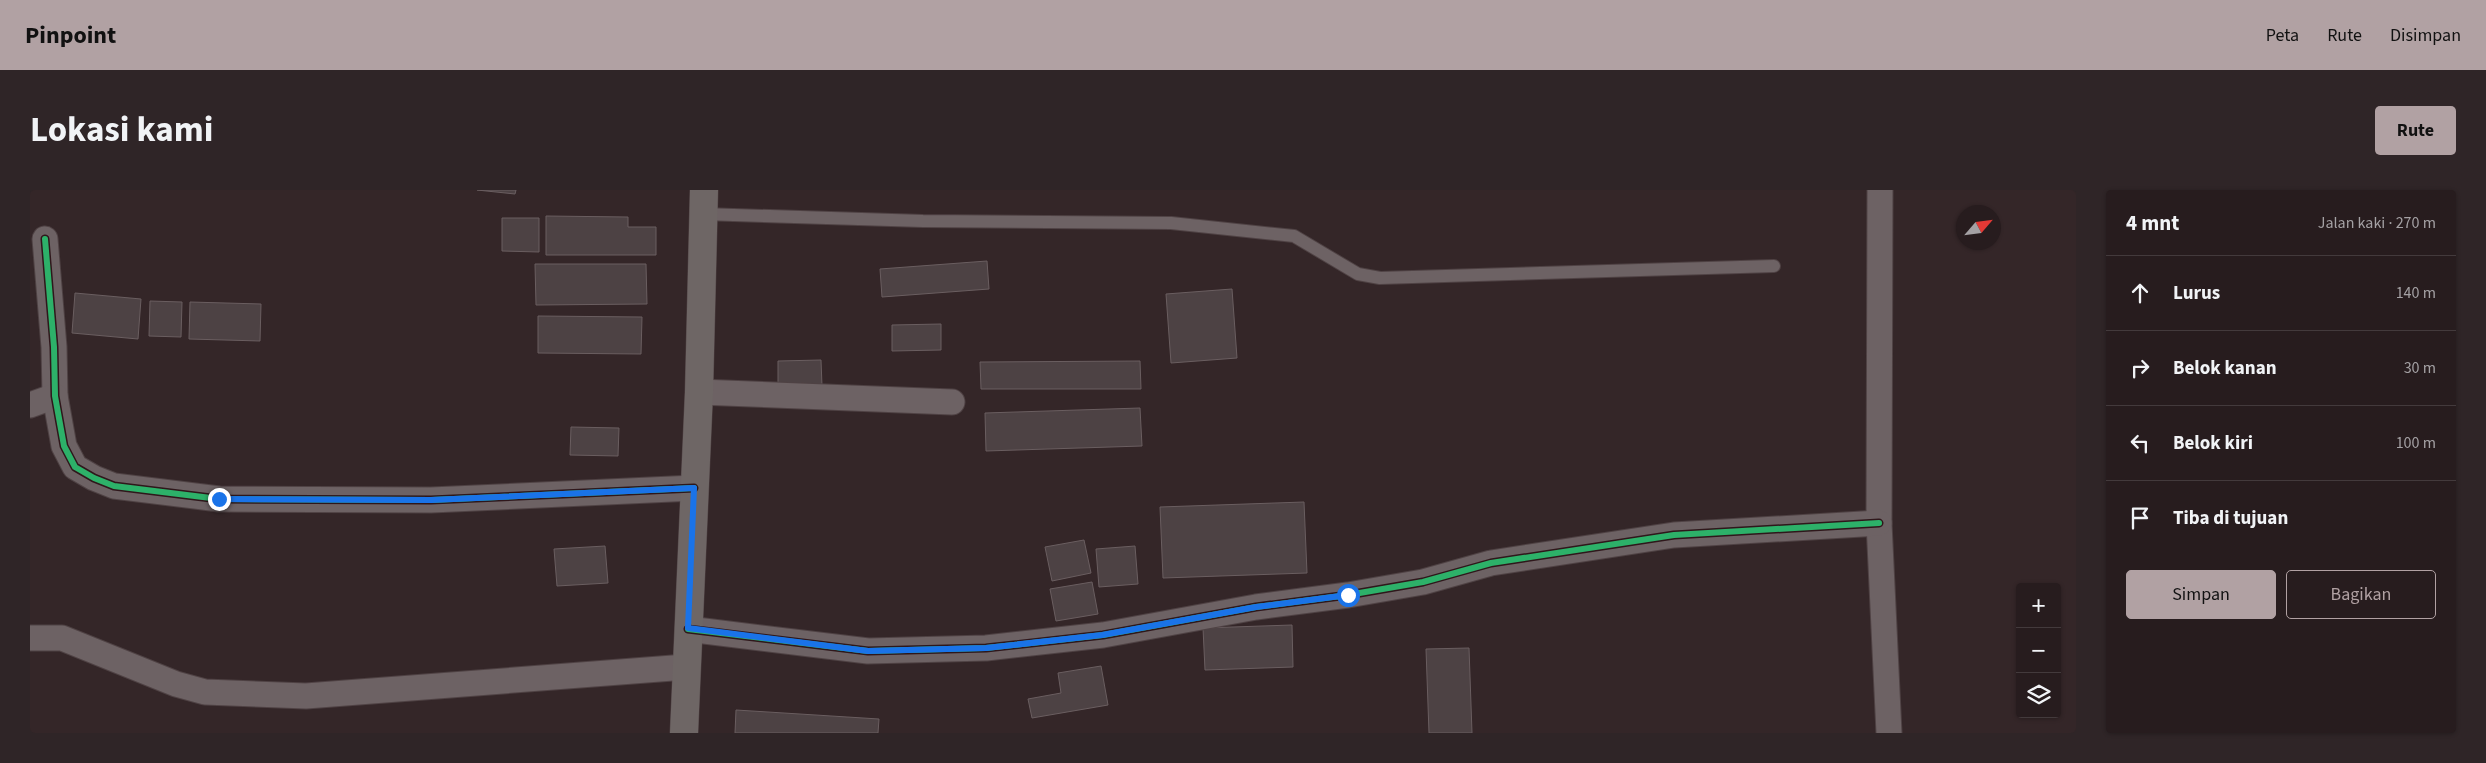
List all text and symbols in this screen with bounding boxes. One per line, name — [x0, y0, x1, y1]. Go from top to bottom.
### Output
text: Pinpoint — [25, 18, 116, 53]
text: Peta — [2266, 23, 2299, 48]
text: Rute — [2327, 23, 2362, 48]
text: Disimpan — [2390, 23, 2461, 48]
text: Lokasi kami — [30, 105, 213, 155]
button: Rute — [2375, 106, 2456, 155]
north arrow — [1956, 205, 2001, 250]
text: 4 mnt — [2126, 208, 2179, 238]
text: Jalan kaki · 270 m — [2318, 212, 2436, 234]
icon: ahead — [2126, 279, 2154, 307]
text: Lurus — [2173, 280, 2220, 307]
text: 140 m — [2396, 282, 2436, 304]
icon: right — [2126, 354, 2154, 382]
text: Belok kanan — [2173, 355, 2277, 382]
text: 30 m — [2404, 357, 2436, 379]
icon: left — [2126, 429, 2154, 457]
text: Belok kiri — [2173, 430, 2253, 457]
text: 100 m — [2396, 432, 2436, 454]
route end — [208, 488, 231, 511]
icon: arrive — [2126, 504, 2154, 532]
text: Tiba di tujuan — [2173, 505, 2288, 532]
button: Simpan — [2126, 570, 2276, 619]
button: Bagikan — [2286, 570, 2436, 619]
map controls — [2016, 583, 2061, 718]
button: + — [2016, 583, 2061, 628]
route start — [1337, 584, 1360, 607]
button: − — [2016, 628, 2061, 673]
button: layers — [2016, 673, 2061, 718]

